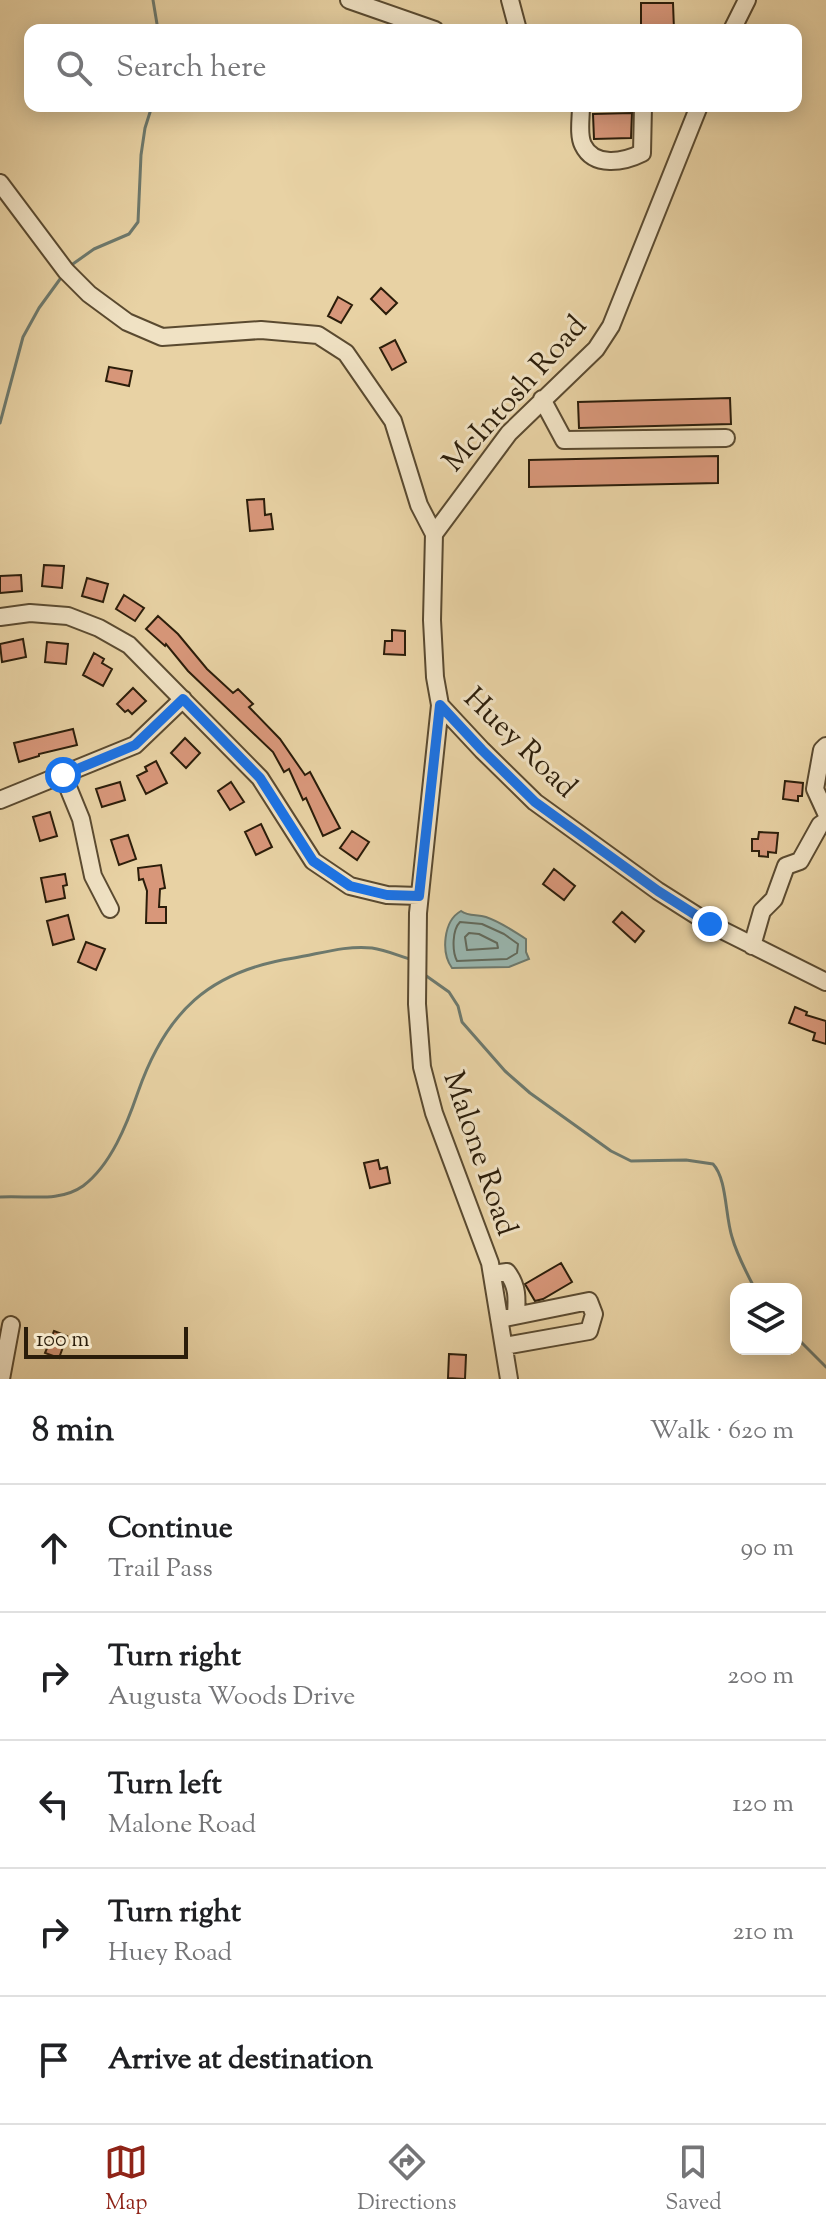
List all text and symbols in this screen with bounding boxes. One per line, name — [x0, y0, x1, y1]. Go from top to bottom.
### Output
search box — [24, 24, 802, 112]
icon: search — [52, 46, 96, 90]
text: Search here — [116, 47, 266, 90]
street label: McIntosh Road — [434, 307, 598, 483]
street label: Huey Road — [453, 679, 586, 809]
route start — [45, 757, 81, 793]
route end — [692, 906, 728, 942]
street label: Malone Road — [430, 1066, 527, 1242]
map controls — [730, 1283, 802, 1355]
button: layers — [730, 1283, 802, 1355]
scale bar — [24, 1323, 188, 1359]
text: 100 m — [36, 1325, 89, 1357]
text: 8 min — [32, 1407, 114, 1456]
text: Walk · 620 m — [650, 1413, 794, 1450]
text: Continue — [108, 1508, 233, 1551]
icon: ahead — [32, 1526, 76, 1570]
text: 90 m — [741, 1530, 794, 1567]
text: Trail Pass — [108, 1551, 213, 1588]
text: Turn right — [108, 1636, 241, 1679]
icon: right — [32, 1654, 76, 1698]
text: 200 m — [727, 1658, 794, 1695]
text: Augusta Woods Drive — [108, 1679, 355, 1716]
text: Turn left — [108, 1764, 222, 1807]
icon: left — [32, 1782, 76, 1826]
text: 120 m — [732, 1786, 794, 1823]
text: Malone Road — [108, 1807, 256, 1844]
text: Turn right — [108, 1892, 241, 1935]
icon: right — [32, 1910, 76, 1954]
text: 210 m — [732, 1914, 794, 1951]
text: Huey Road — [108, 1935, 232, 1972]
icon: arrive — [32, 2038, 76, 2082]
text: Arrive at destination — [108, 2039, 373, 2082]
tab: Map — [104, 2140, 148, 2220]
tab: Directions — [357, 2140, 456, 2220]
tab: Saved — [665, 2140, 722, 2220]

